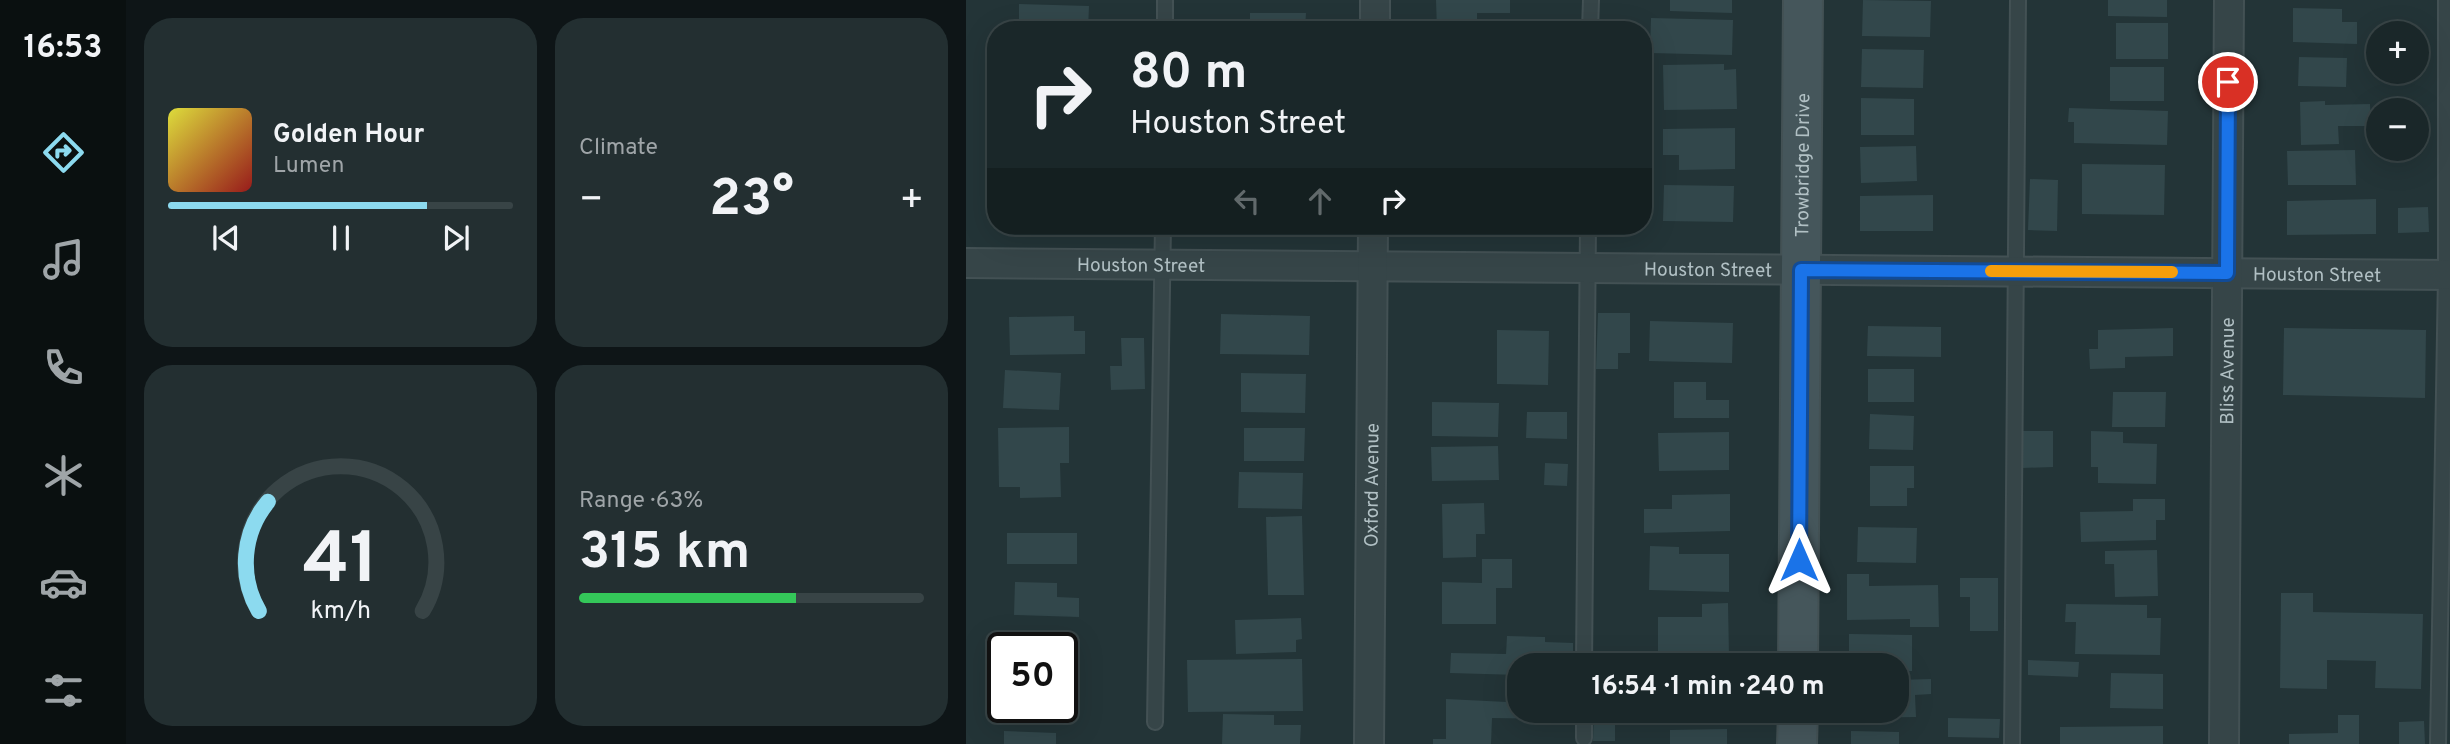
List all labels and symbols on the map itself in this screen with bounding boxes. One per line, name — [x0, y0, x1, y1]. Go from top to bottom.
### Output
pin — [2198, 52, 2258, 112]
street label: Trowbridge Drive — [1791, 93, 1816, 237]
street label: Houston Street — [1077, 254, 1205, 279]
street label: Houston Street — [1644, 258, 1772, 284]
street label: Houston Street — [2253, 263, 2381, 288]
street label: Bliss Avenue — [2216, 317, 2241, 425]
street label: Oxford Avenue — [1361, 423, 1385, 547]
position arrow — [1762, 523, 1836, 597]
speed limit sign: 50 — [987, 632, 1078, 723]

